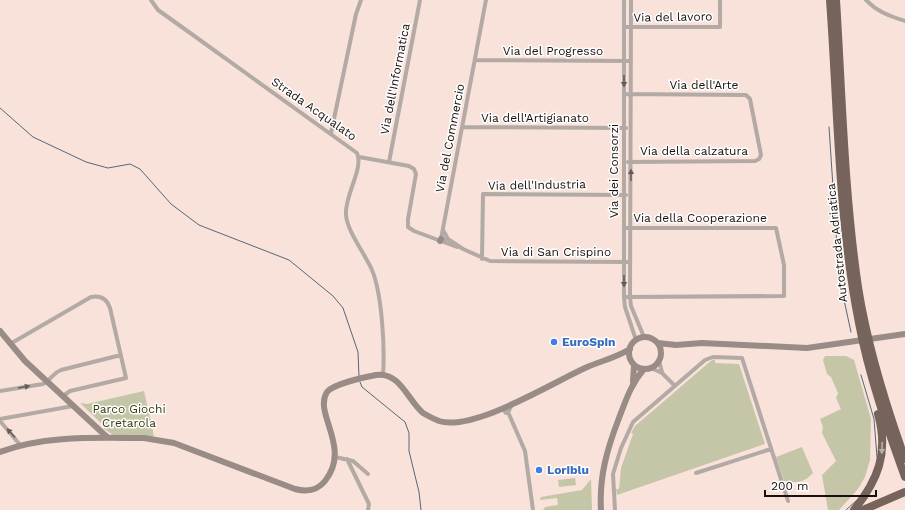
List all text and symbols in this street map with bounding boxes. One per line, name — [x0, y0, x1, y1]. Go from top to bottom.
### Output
street label: Via del lavoro — [633, 9, 713, 25]
street label: Via dell'Informatica — [377, 22, 413, 136]
street label: Via del Progresso — [503, 44, 603, 58]
street label: Strada Acqualato — [269, 74, 359, 144]
one-way arrow — [621, 75, 627, 88]
street label: Via dell'Arte — [669, 78, 739, 92]
street label: Via del Commercio — [433, 82, 467, 194]
street label: Via dell'Artigianato — [481, 111, 589, 125]
street label: Via dei Consorzi — [607, 124, 621, 218]
street label: Via della calzatura — [640, 144, 748, 158]
one-way arrow — [628, 168, 634, 181]
street label: Via dell'Industria — [488, 177, 586, 193]
street label: Autostrada Adriatica — [824, 183, 850, 303]
street label: Via della Cooperazione — [633, 211, 767, 225]
street label: Via di San Crispino — [501, 245, 611, 259]
one-way arrow — [621, 275, 627, 288]
place label: EuroSpin — [562, 335, 615, 349]
marker: EuroSpin — [549, 337, 559, 347]
one-way arrow — [18, 384, 30, 390]
park label: Parco Giochi Cretarola — [92, 402, 166, 430]
one-way arrow — [6, 428, 16, 438]
one-way arrow — [879, 442, 885, 455]
place label: Loriblu — [547, 463, 589, 477]
marker: Loriblu — [534, 465, 544, 475]
scale bar — [765, 472, 876, 498]
text: 200 m — [771, 479, 808, 493]

